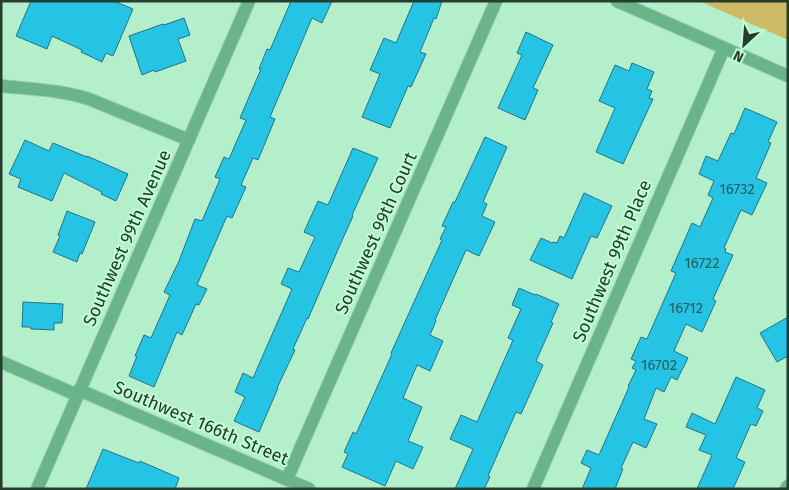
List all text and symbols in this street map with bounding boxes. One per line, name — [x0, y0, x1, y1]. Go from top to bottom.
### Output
north arrow — [719, 20, 769, 70]
text: N — [731, 47, 746, 66]
street label: Southwest 99th Avenue — [78, 146, 176, 330]
street label: Southwest 99th Court — [330, 148, 422, 317]
street label: Southwest 99th Place — [568, 176, 656, 346]
house number: 16732 — [719, 180, 755, 198]
house number: 16722 — [684, 254, 720, 272]
house number: 16712 — [669, 299, 703, 317]
house number: 16702 — [641, 356, 677, 374]
street label: Southwest 166th Street — [110, 376, 292, 470]

